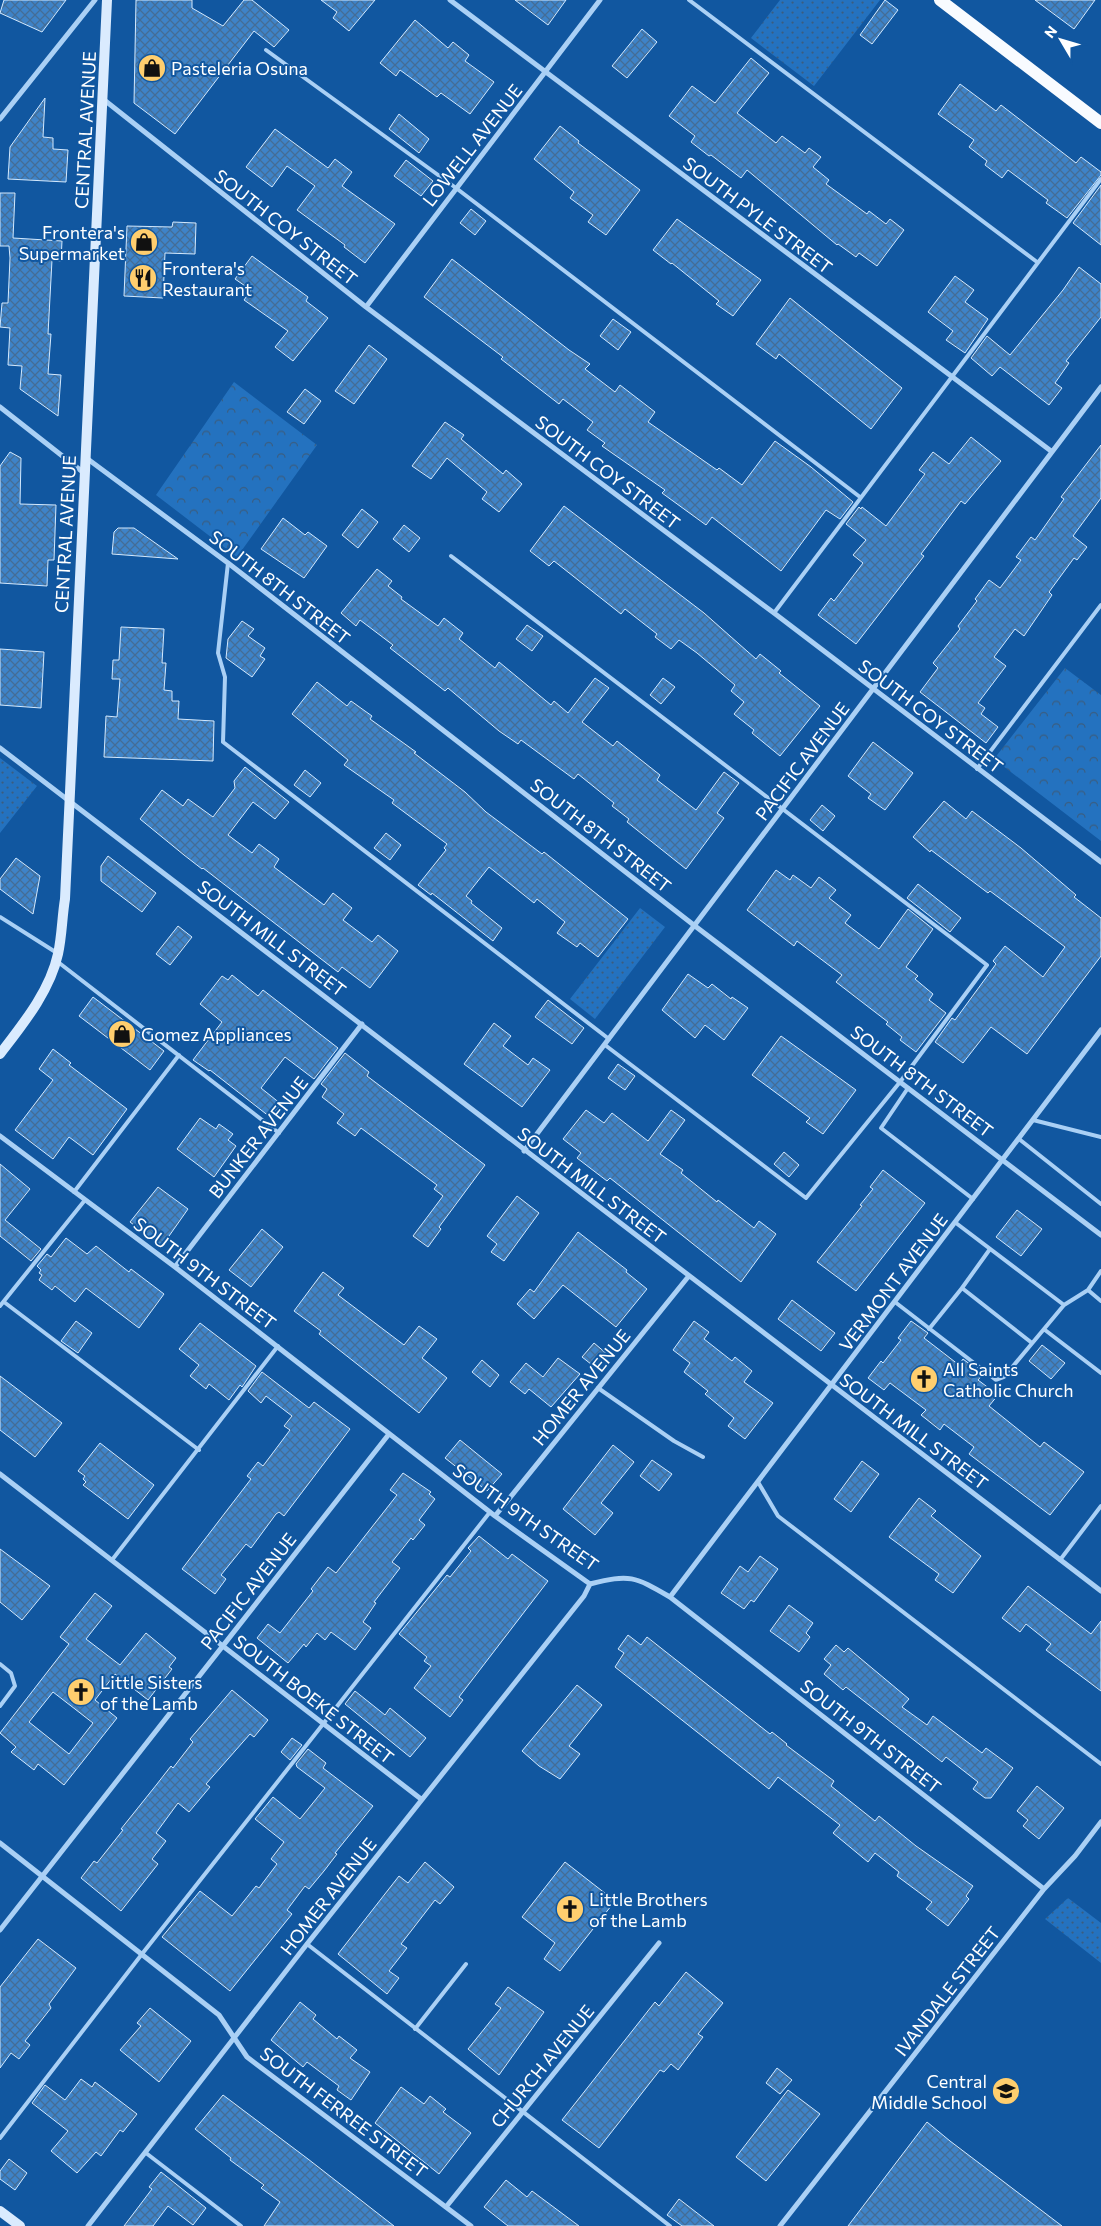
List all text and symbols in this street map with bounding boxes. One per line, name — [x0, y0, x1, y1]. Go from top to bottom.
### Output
north arrow — [1036, 15, 1086, 65]
text: N — [1040, 22, 1060, 41]
street label: CENTRAL AVENUE — [70, 51, 100, 209]
shop icon: Pasteleria Osuna — [137, 53, 167, 83]
place label: Pasteleria Osuna — [171, 57, 308, 79]
street label: LOWELL AVENUE — [417, 80, 527, 210]
street label: SOUTH PYLE STREET — [679, 152, 837, 278]
street label: SOUTH COY STREET — [210, 164, 362, 290]
place label: Frontera's Supermarket — [19, 221, 125, 264]
shop icon: Frontera's Supermarket — [129, 227, 159, 257]
place label: Frontera's Restaurant — [162, 257, 252, 300]
restaurant icon: Frontera's Restaurant — [128, 263, 158, 293]
street label: SOUTH COY STREET — [531, 410, 685, 534]
street label: CENTRAL AVENUE — [50, 455, 80, 613]
street label: SOUTH 8TH STREET — [205, 525, 355, 649]
street label: SOUTH COY STREET — [854, 654, 1008, 778]
street label: PACIFIC AVENUE — [750, 698, 854, 824]
street label: SOUTH 8TH STREET — [526, 773, 676, 897]
street label: SOUTH MILL STREET — [193, 875, 351, 1001]
shop icon: Gomez Appliances — [107, 1019, 137, 1049]
street label: SOUTH 8TH STREET — [846, 1020, 998, 1142]
place label: Gomez Appliances — [141, 1023, 292, 1045]
street label: BUNKER AVENUE — [204, 1072, 312, 1202]
street label: SOUTH MILL STREET — [513, 1122, 671, 1248]
street label: VERMONT AVENUE — [834, 1209, 952, 1355]
street label: SOUTH 9TH STREET — [129, 1212, 281, 1334]
street label: HOMER AVENUE — [528, 1325, 634, 1449]
place label: All Saints Catholic Church — [943, 1358, 1074, 1401]
church icon: All Saints Catholic Church — [909, 1364, 939, 1394]
street label: SOUTH MILL STREET — [835, 1368, 993, 1494]
street label: SOUTH 9TH STREET — [449, 1459, 603, 1575]
street label: PACIFIC AVENUE — [196, 1528, 300, 1654]
street label: SOUTH BOEKE STREET — [230, 1630, 398, 1768]
place label: Little Sisters of the Lamb — [100, 1671, 202, 1714]
street label: SOUTH 9TH STREET — [796, 1674, 946, 1798]
church icon: Little Sisters of the Lamb — [66, 1677, 96, 1707]
street label: HOMER AVENUE — [275, 1833, 381, 1959]
place label: Little Brothers of the Lamb — [589, 1888, 708, 1931]
church icon: Little Brothers of the Lamb — [555, 1894, 585, 1924]
street label: IVANDALE STREET — [890, 1922, 1004, 2060]
street label: CHURCH AVENUE — [486, 2000, 598, 2132]
street label: SOUTH FERREE STREET — [256, 2042, 432, 2182]
place label: Central Middle School — [871, 2070, 987, 2113]
school or university icon: Central Middle School — [991, 2076, 1021, 2106]

